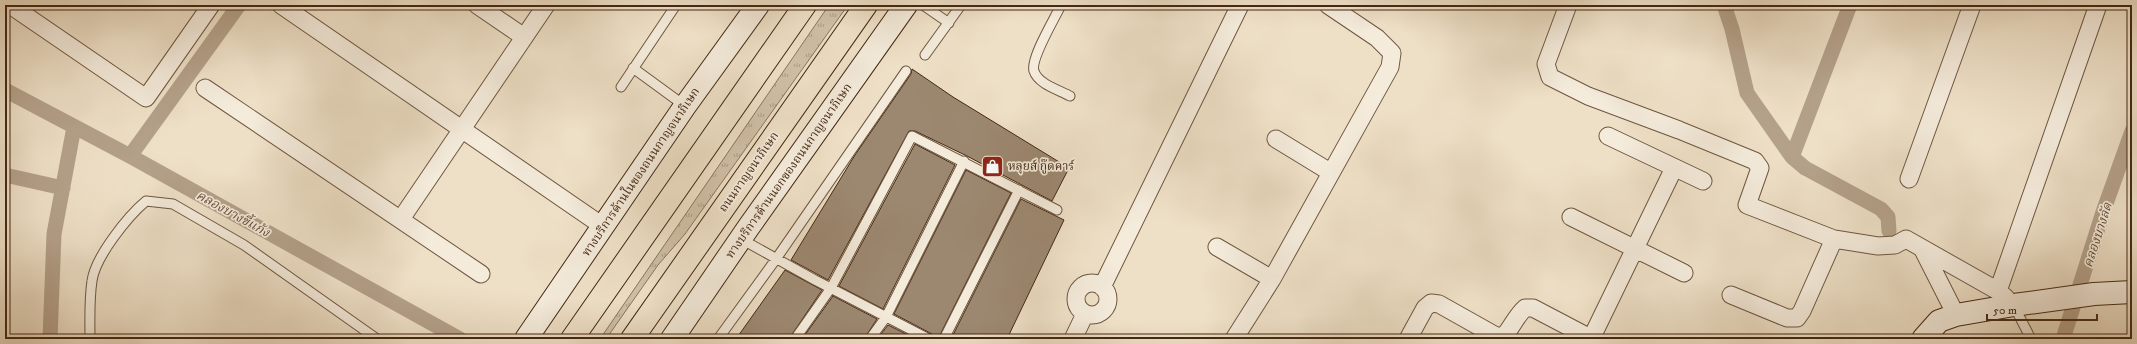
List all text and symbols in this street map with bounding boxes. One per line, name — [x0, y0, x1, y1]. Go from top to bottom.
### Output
street label: ทางบริการด้านนอกของถนนกาญจนาภิเษก — [723, 81, 855, 261]
street label: ทางบริการด้านในของถนนกาญจนาภิเษก — [577, 84, 703, 259]
street label: ถนนกาญจนาภิเษก — [716, 129, 782, 215]
shop icon: หลุยส์ กู๊ดคาร์ — [980, 153, 1006, 179]
place label: หลุยส์ กู๊ดคาร์ — [1008, 158, 1075, 174]
water label: คลองบางขี้แก้ง — [194, 186, 274, 241]
water label: คลองบางลัด — [2080, 200, 2116, 269]
scale bar — [1987, 296, 2097, 322]
text: 50 m — [1993, 303, 2017, 318]

